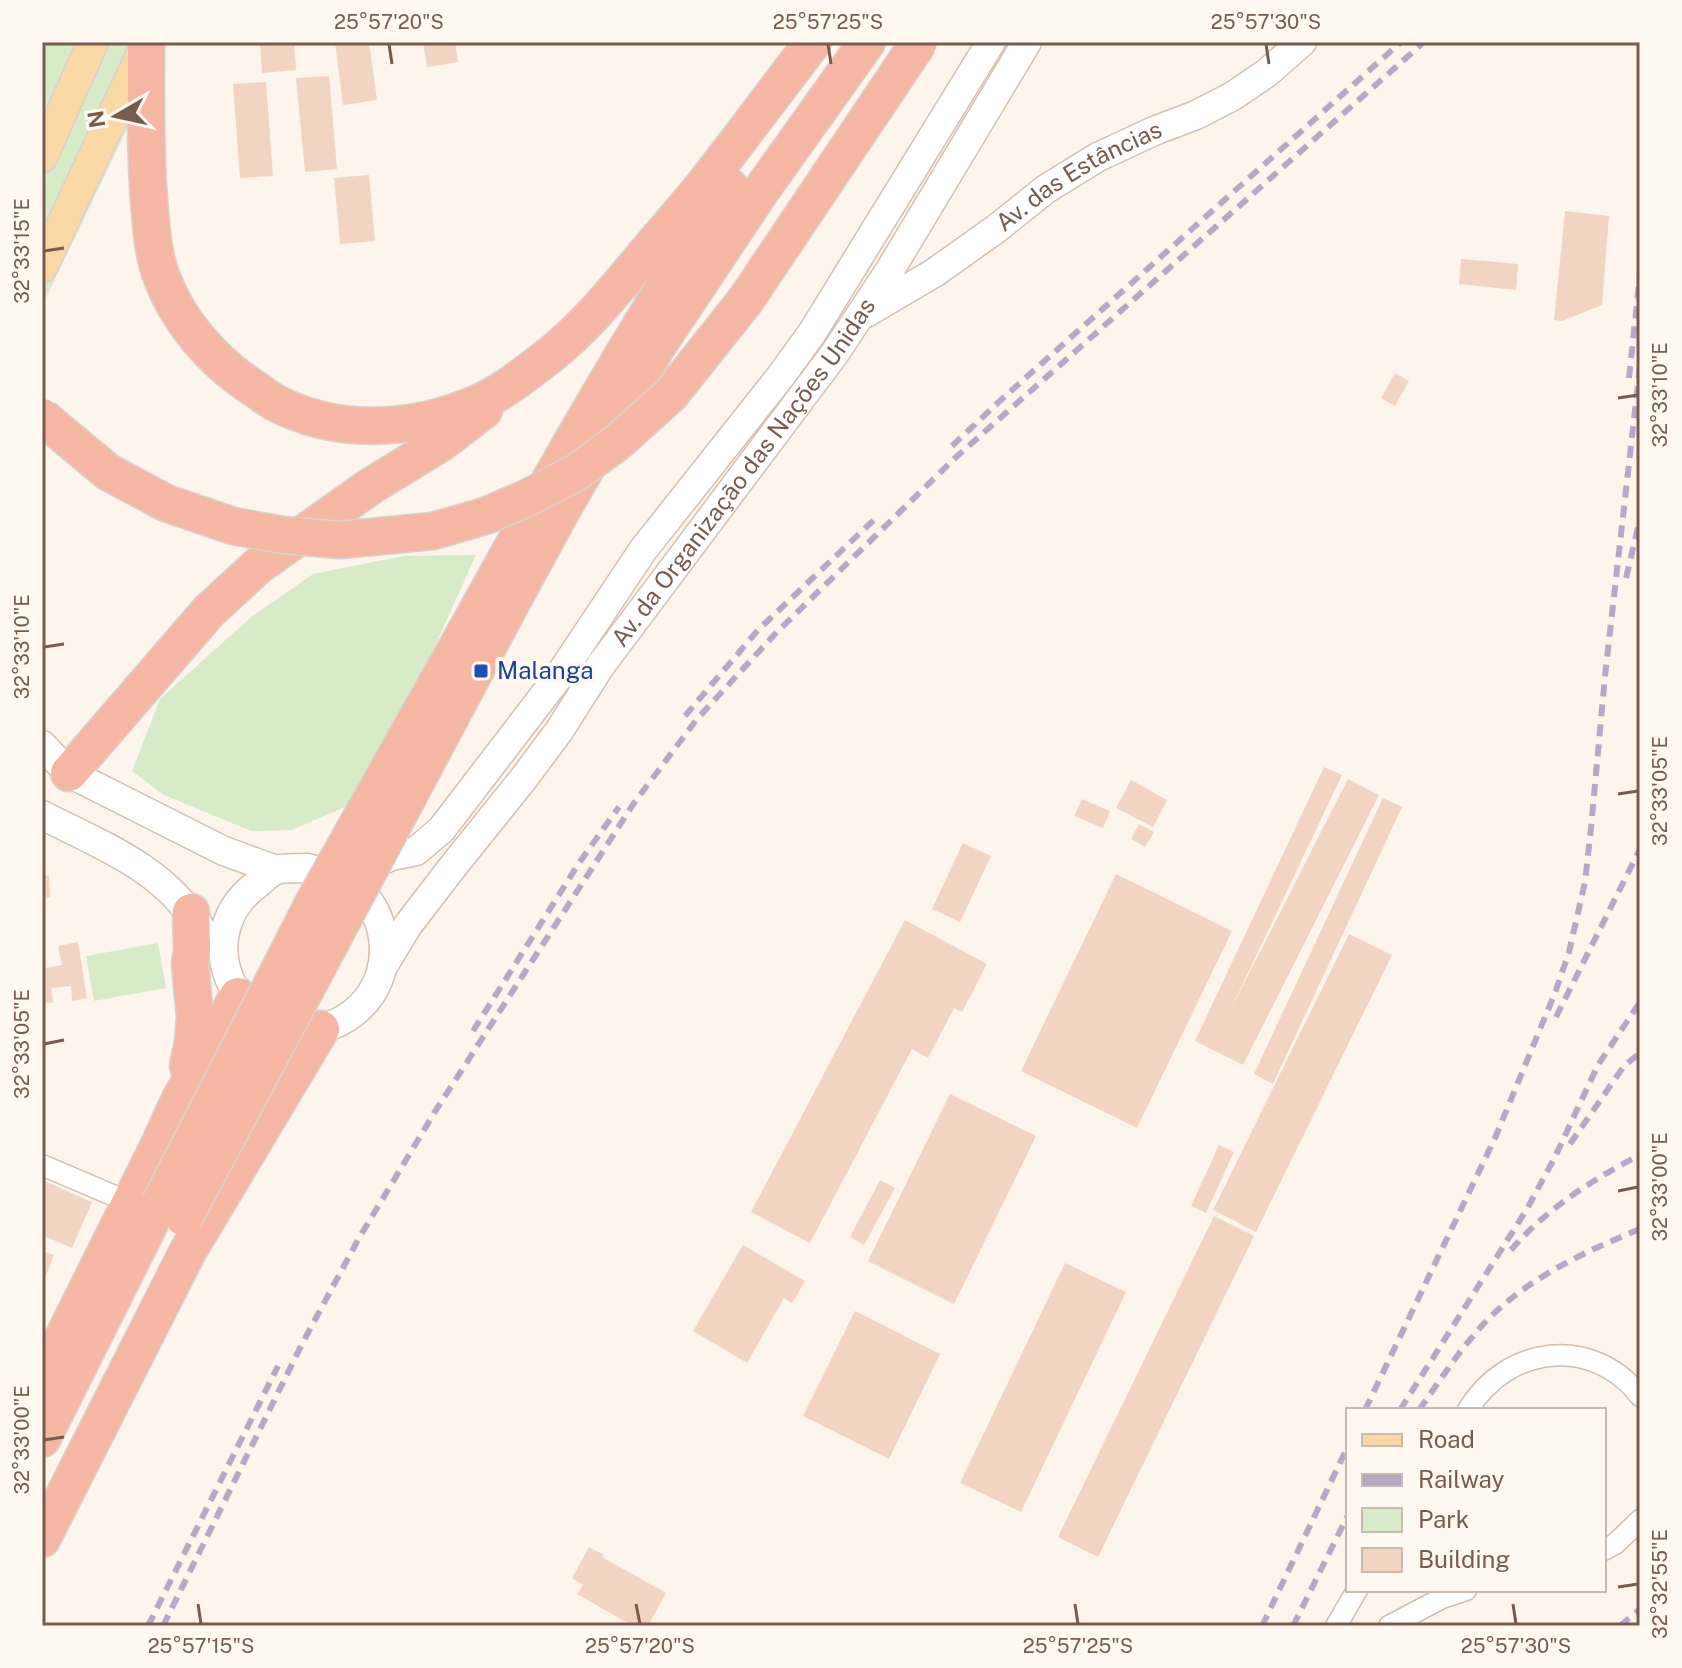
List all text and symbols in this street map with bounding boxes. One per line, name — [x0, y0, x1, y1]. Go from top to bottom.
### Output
text: 25°57'20"S — [334, 10, 444, 34]
text: 25°57'25"S — [773, 10, 883, 34]
text: 25°57'30"S — [1211, 10, 1321, 34]
north arrow — [76, 76, 156, 156]
text: N — [82, 109, 110, 130]
street label: Av. das Estâncias — [990, 114, 1165, 237]
text: 32°33'15"E — [10, 198, 34, 304]
street label: Av. da Organização das Nações Unidas — [605, 292, 880, 651]
text: 32°33'10"E — [1648, 342, 1672, 448]
text: 32°33'10"E — [10, 594, 34, 700]
place label: Malanga — [497, 656, 594, 684]
marker: Malanga — [472, 662, 490, 680]
text: 32°33'05"E — [1648, 736, 1672, 846]
text: 32°33'05"E — [10, 989, 34, 1099]
text: 32°33'00"E — [1648, 1132, 1672, 1242]
text: 32°33'00"E — [10, 1385, 34, 1495]
legend — [1346, 1408, 1606, 1592]
text: Road — [1418, 1425, 1475, 1453]
text: Railway — [1418, 1465, 1504, 1493]
text: Park — [1418, 1505, 1469, 1533]
text: 32°32'55"E — [1648, 1529, 1672, 1639]
text: Building — [1418, 1545, 1510, 1573]
text: 25°57'15"S — [148, 1634, 254, 1658]
text: 25°57'20"S — [585, 1634, 695, 1658]
text: 25°57'25"S — [1023, 1634, 1133, 1658]
text: 25°57'30"S — [1461, 1634, 1571, 1658]

